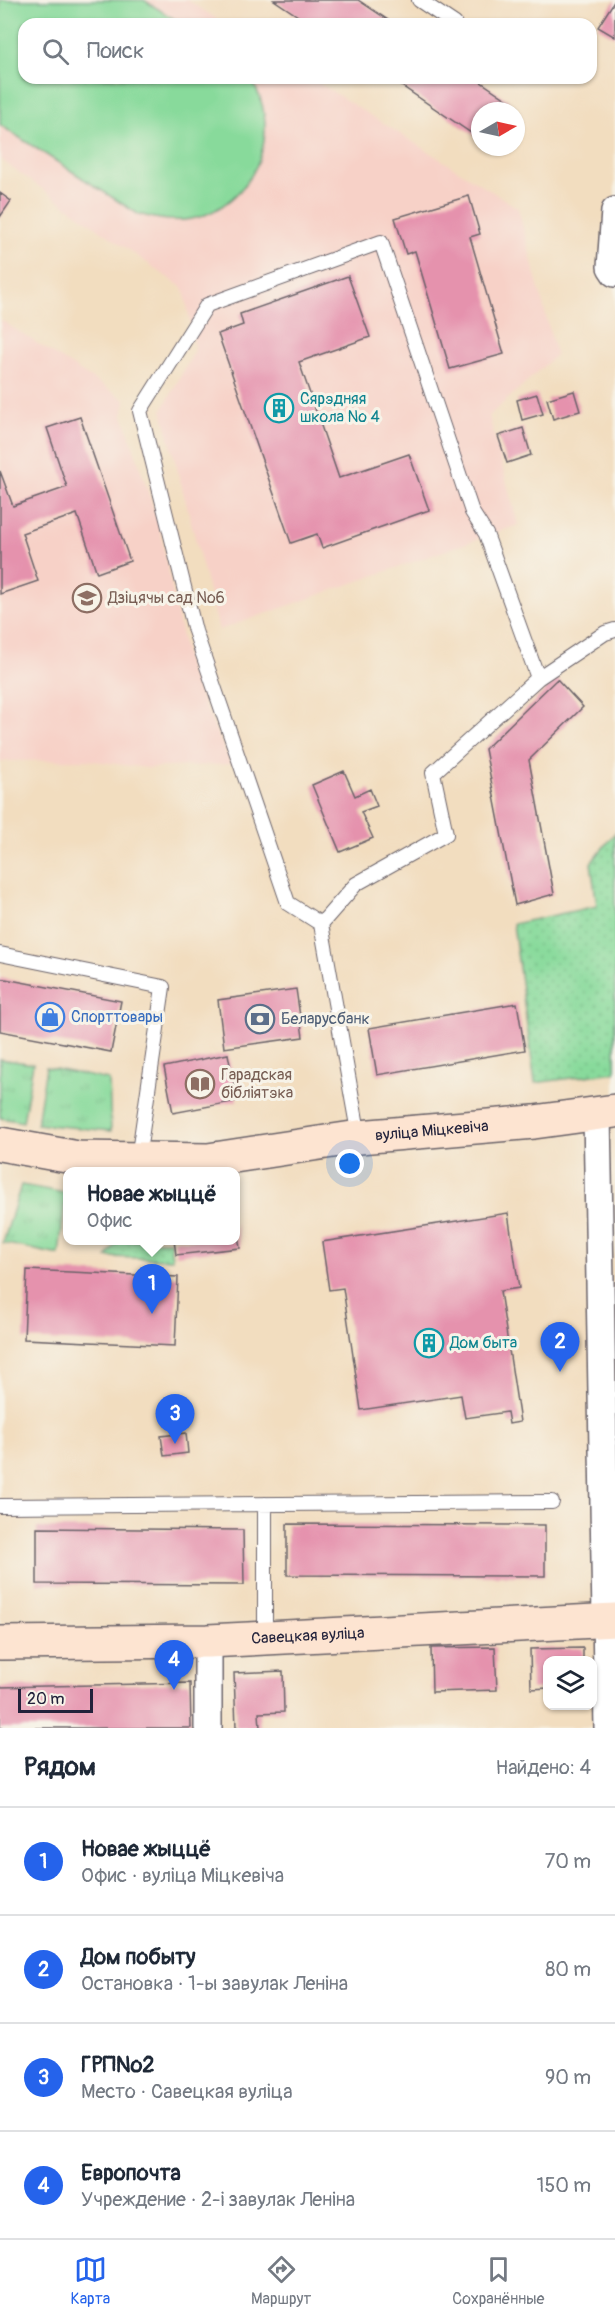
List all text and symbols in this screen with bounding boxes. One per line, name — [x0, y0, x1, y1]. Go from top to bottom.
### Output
search box — [18, 18, 597, 84]
icon: search — [39, 35, 72, 68]
text: Поиск — [87, 37, 144, 65]
north arrow — [471, 102, 525, 156]
place label: Сярэдняя школа № 4 — [300, 389, 380, 427]
building icon: Сярэдняя школа № 4 — [263, 392, 295, 424]
school or university icon: Дзіцячы сад №6 — [71, 582, 103, 614]
place label: Дзіцячы сад №6 — [107, 588, 225, 608]
shop icon: Спорттовары — [34, 1001, 66, 1033]
bank icon: Беларусбанк — [244, 1003, 276, 1035]
place label: Спорттовары — [71, 1007, 163, 1027]
place label: Беларусбанк — [281, 1009, 370, 1029]
place label: Гарадская бібліятэка — [221, 1065, 293, 1103]
library icon: Гарадская бібліятэка — [184, 1068, 216, 1100]
street label: вуліца Міцкевіча — [374, 1116, 489, 1146]
your location — [335, 1149, 364, 1178]
popup — [63, 1167, 240, 1245]
text: Новае жыццё — [86, 1180, 217, 1208]
text: Офис — [86, 1208, 132, 1233]
pin: 1 — [132, 1264, 172, 1314]
pin: 2 — [540, 1322, 580, 1372]
building icon: Дом быта — [413, 1327, 445, 1359]
place label: Дом быта — [449, 1333, 517, 1353]
pin: 3 — [156, 1394, 195, 1444]
street label: Савецкая вуліца — [251, 1623, 365, 1649]
pin: 4 — [154, 1640, 194, 1690]
map controls — [543, 1656, 597, 1710]
button: layers — [543, 1656, 597, 1710]
scale bar — [18, 1686, 93, 1714]
text: 20 m — [27, 1689, 65, 1709]
text: Рядом — [24, 1751, 96, 1783]
text: Найдено: 4 — [496, 1755, 591, 1780]
text: Новае жыццё — [81, 1835, 211, 1863]
text: 1 — [40, 1849, 47, 1874]
text: 70 m — [545, 1849, 591, 1874]
text: Офис · вуліца Міцкевіча — [81, 1863, 284, 1888]
text: Дом побыту — [81, 1943, 196, 1971]
text: 2 — [38, 1957, 49, 1982]
text: 80 m — [545, 1957, 591, 1982]
text: Остановка · 1-ы завулак Леніна — [81, 1971, 348, 1996]
text: ГРП№2 — [81, 2051, 155, 2079]
text: 3 — [38, 2065, 49, 2090]
text: 90 m — [545, 2065, 591, 2090]
text: Место · Савецкая вуліца — [81, 2079, 292, 2104]
text: Европочта — [81, 2159, 181, 2187]
text: 4 — [38, 2173, 49, 2198]
text: 150 m — [537, 2173, 591, 2198]
text: Учреждение · 2-і завулак Леніна — [81, 2187, 355, 2212]
tab: Карта — [70, 2253, 110, 2309]
tab: Маршрут — [251, 2253, 311, 2309]
tab: Сохранённые — [452, 2253, 545, 2309]

